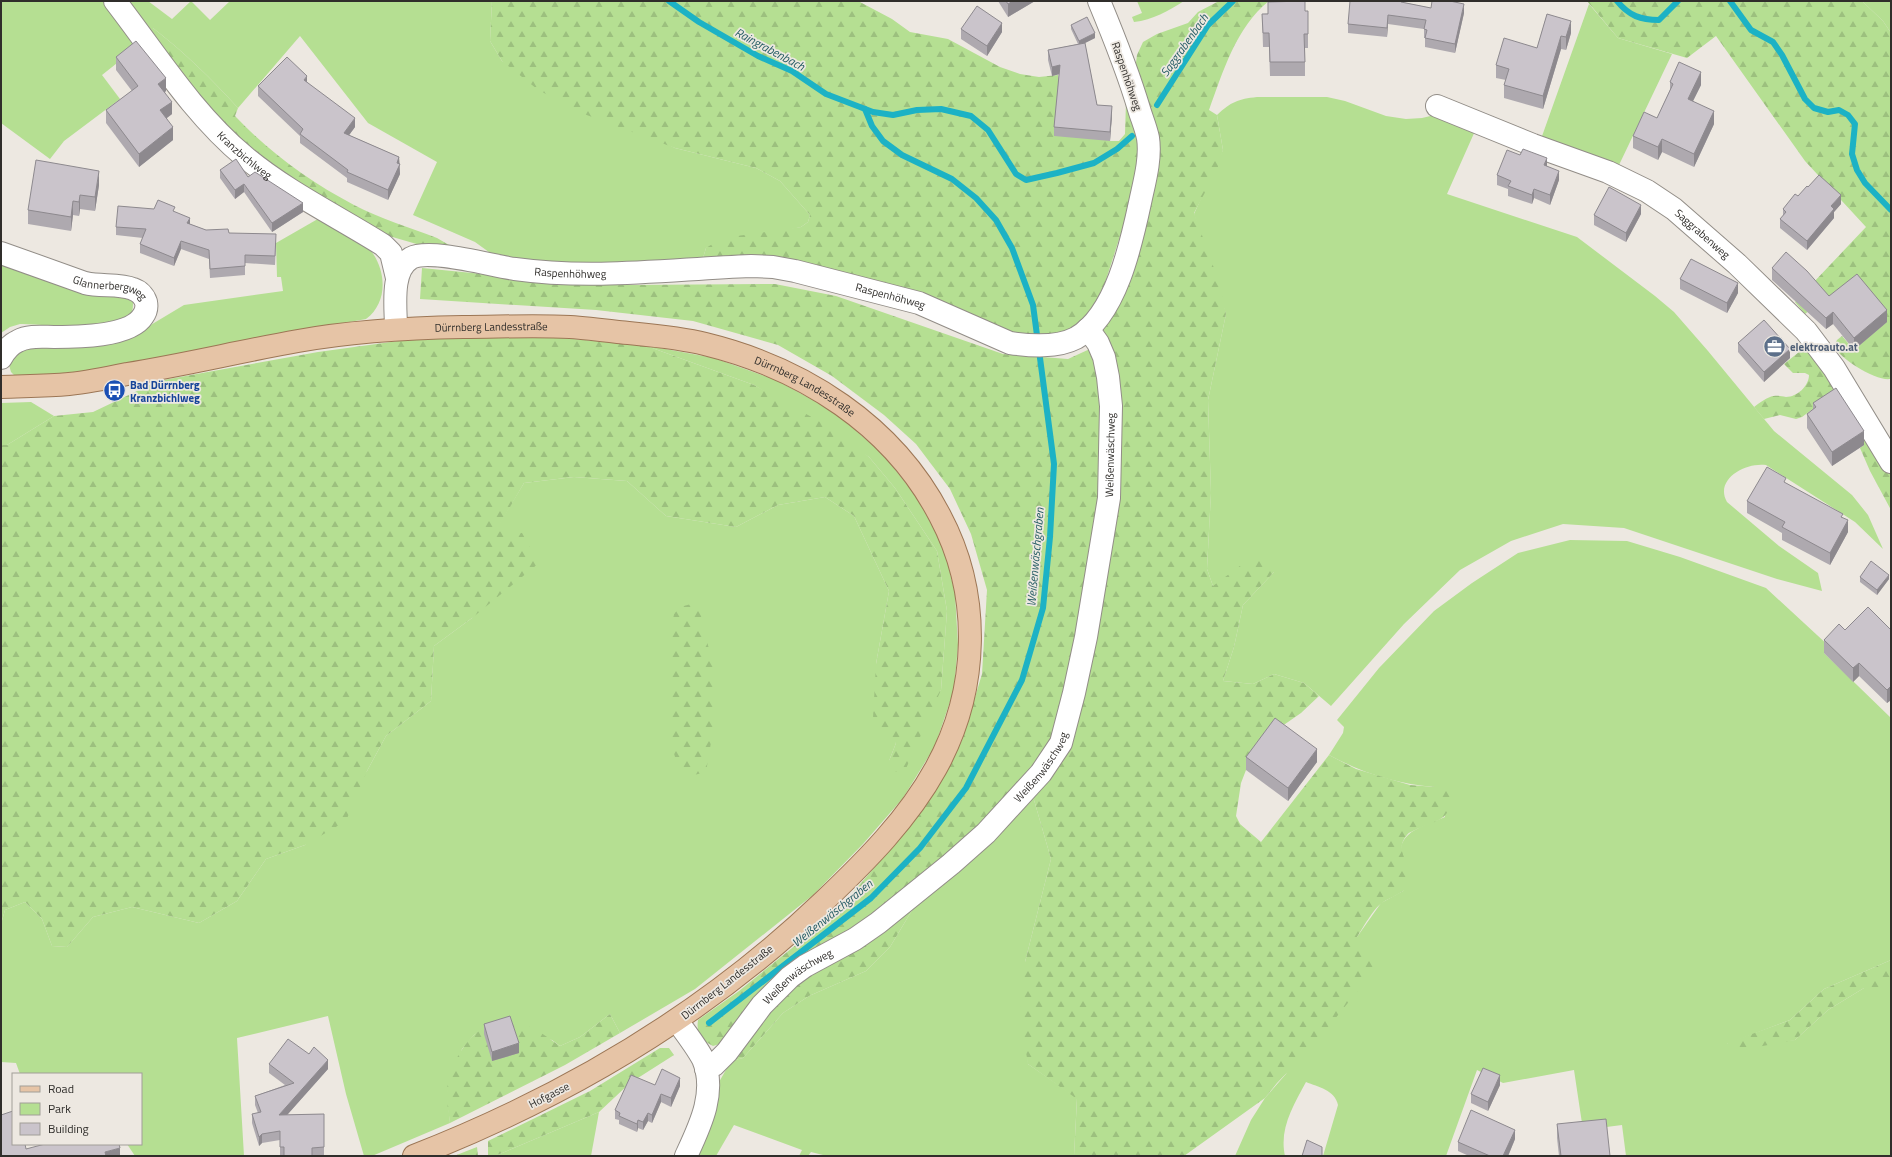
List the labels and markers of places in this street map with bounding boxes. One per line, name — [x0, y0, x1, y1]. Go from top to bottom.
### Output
office icon: elektroauto.at — [1761, 334, 1787, 360]
place label: elektroauto.at — [1790, 339, 1858, 355]
place label: Bad Dürrnberg Kranzbichlweg — [130, 377, 200, 406]
bus stop icon: Bad Dürrnberg Kranzbichlweg — [102, 378, 128, 404]

